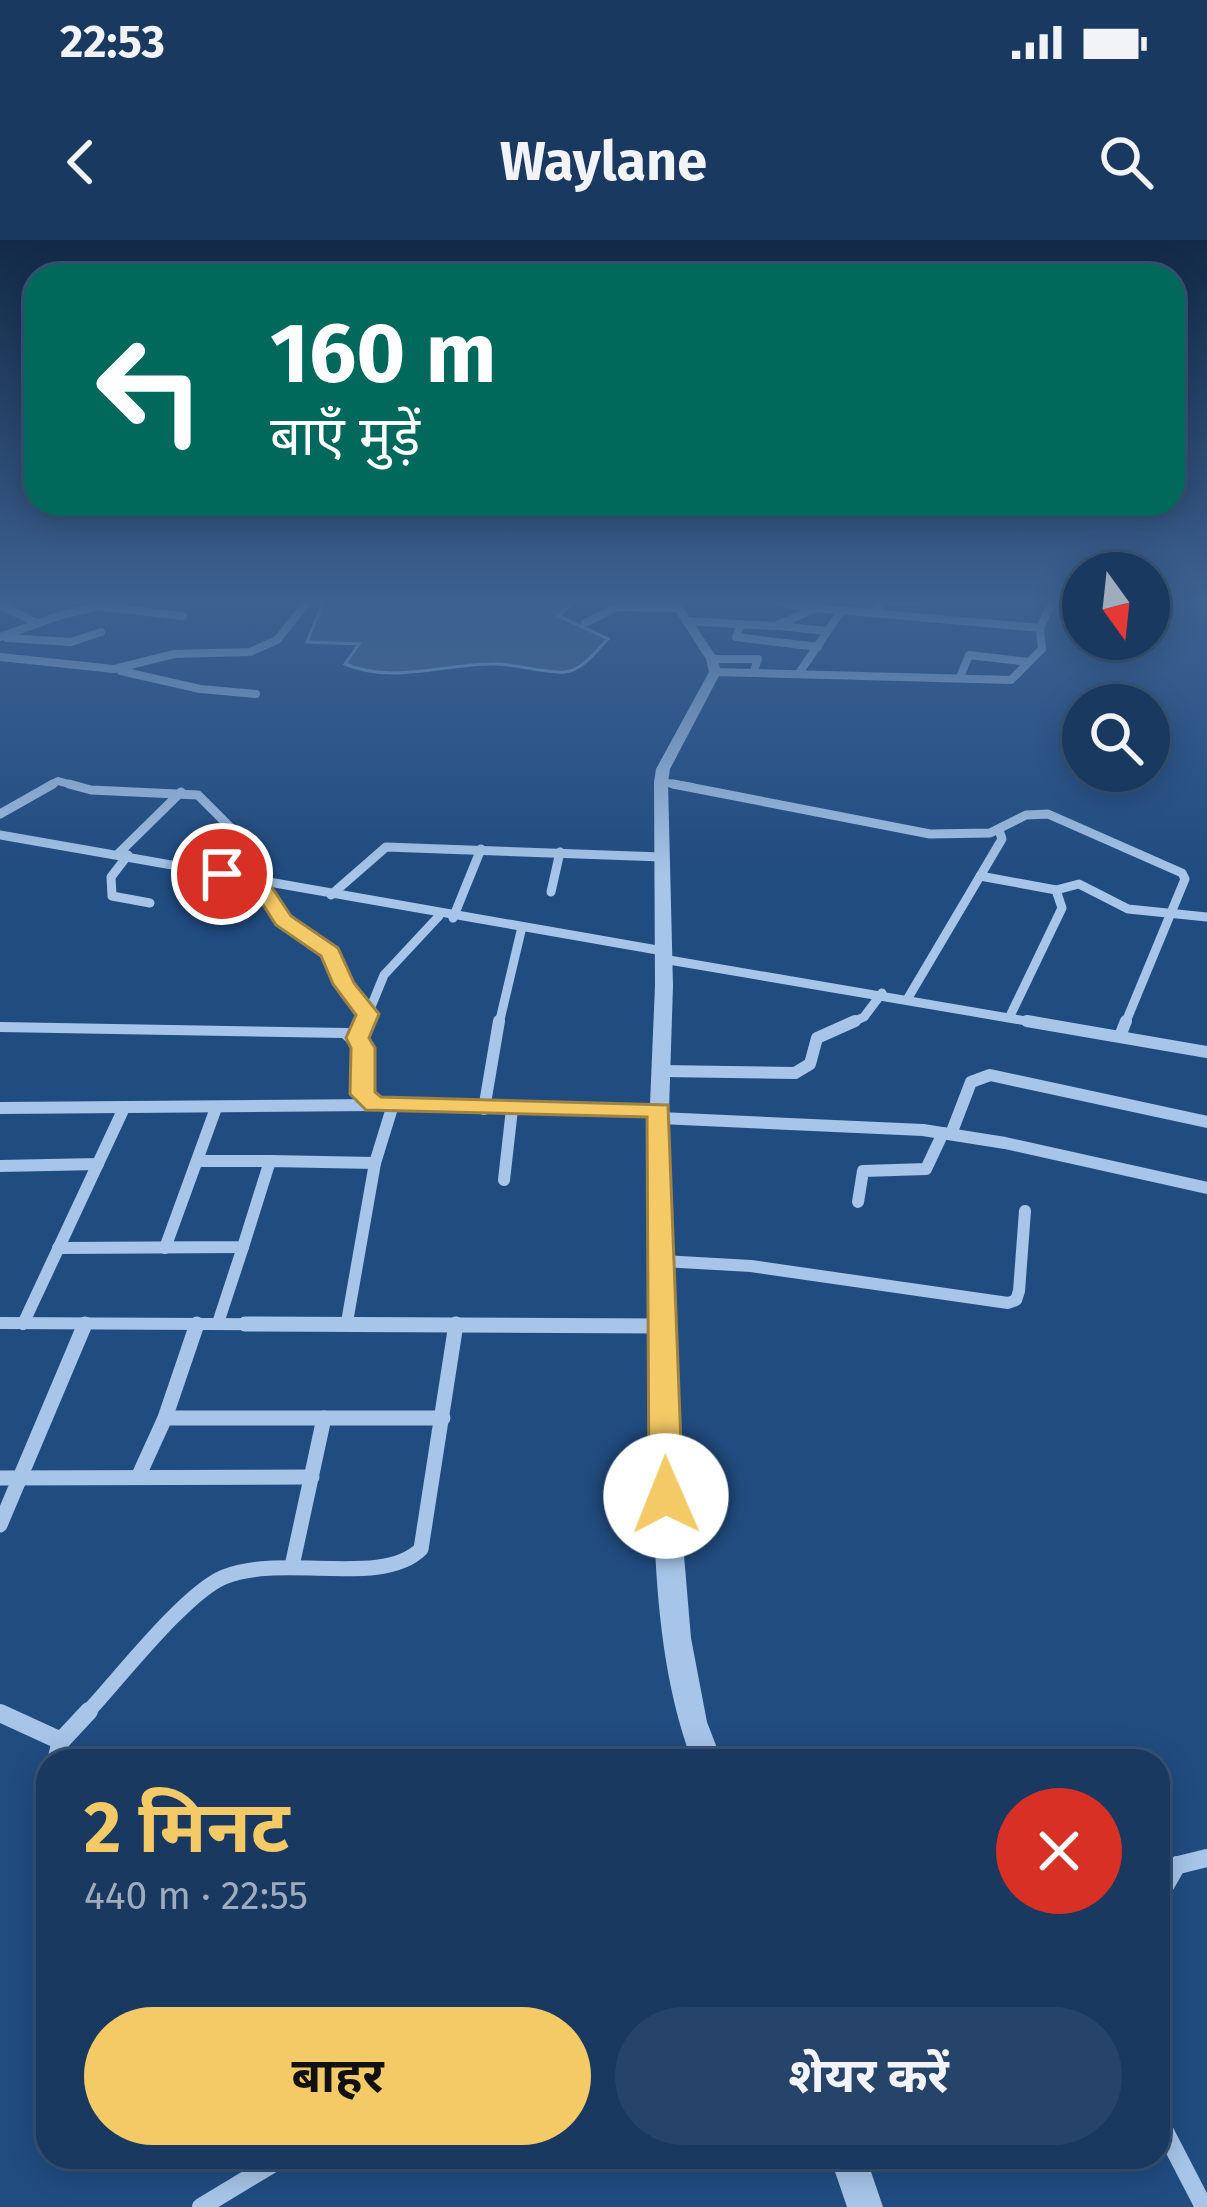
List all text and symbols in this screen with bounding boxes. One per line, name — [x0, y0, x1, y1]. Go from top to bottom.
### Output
text: 22:53 — [60, 15, 165, 69]
icon: back — [48, 129, 114, 195]
icon: search — [1093, 129, 1159, 195]
text: Waylane — [500, 130, 707, 194]
text: 160 m — [270, 303, 496, 404]
icon: left — [72, 312, 228, 468]
text: बाएँ मुड़ें — [270, 405, 420, 469]
north arrow — [1062, 552, 1170, 660]
map controls — [1062, 552, 1170, 792]
button: search — [1062, 684, 1170, 792]
pin — [171, 823, 273, 925]
icon: arrive — [189, 841, 255, 907]
position arrow — [603, 1433, 729, 1559]
text: 2 मिनट — [84, 1785, 289, 1871]
button: close — [996, 1788, 1122, 1914]
text: 440 m · 22:55 — [84, 1873, 308, 1919]
button: बाहर — [84, 2007, 591, 2145]
button: शेयर करें — [615, 2007, 1122, 2145]

